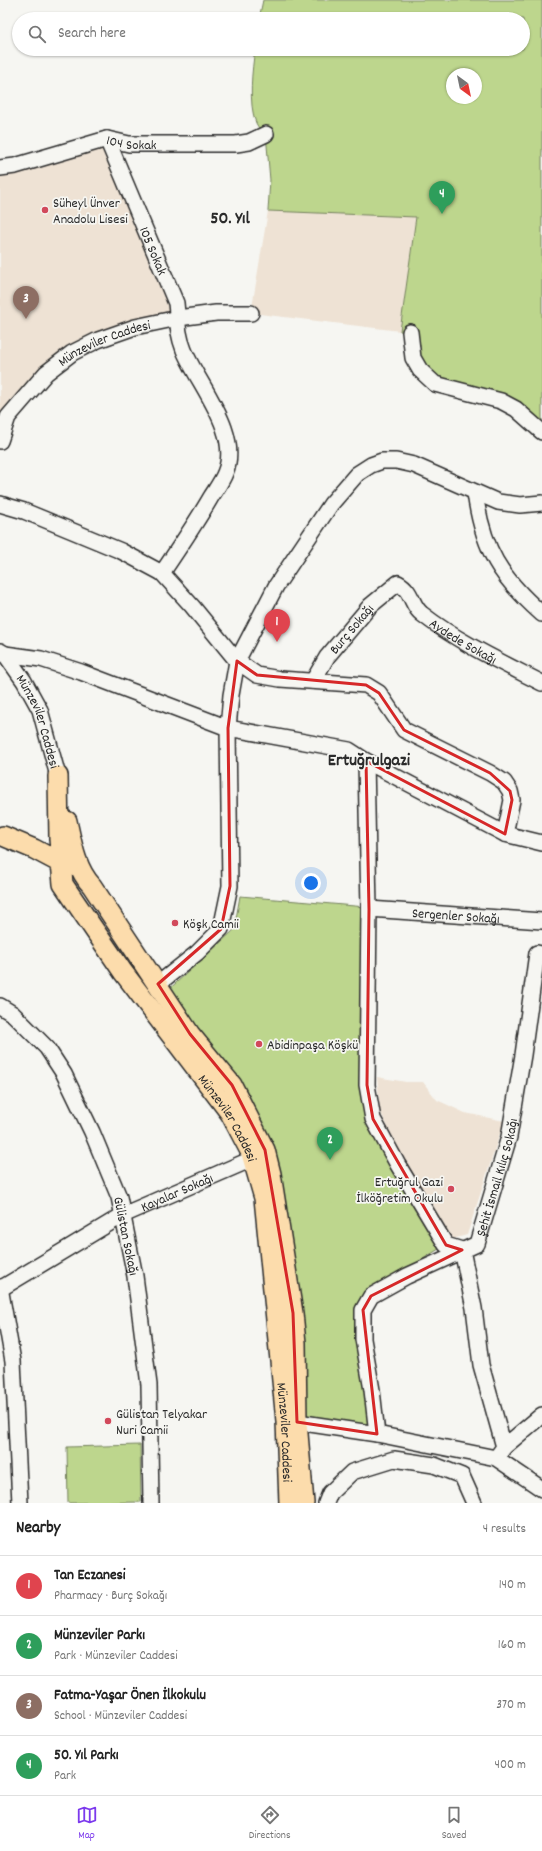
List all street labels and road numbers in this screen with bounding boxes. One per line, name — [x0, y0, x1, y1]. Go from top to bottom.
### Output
street label: 104 Sokak — [104, 131, 157, 156]
street label: 105 Sokak — [133, 224, 171, 279]
street label: Münzeviler Caddesi — [54, 316, 153, 372]
street label: Burç Sokağı — [325, 600, 380, 659]
street label: Aydede Sokağı — [424, 614, 500, 670]
street label: Münzeviler Caddesi — [10, 671, 64, 771]
street label: Sergenler Sokağı — [411, 904, 500, 930]
street label: Münzeviler Caddesi — [192, 1071, 261, 1164]
street label: Şehit İsmail Kılıç Sokağı — [472, 1117, 524, 1239]
street label: Kayalar Sokağı — [138, 1169, 217, 1218]
street label: Gülistan Sokağı — [107, 1195, 143, 1278]
street label: Münzeviler Caddesi — [270, 1382, 296, 1483]

